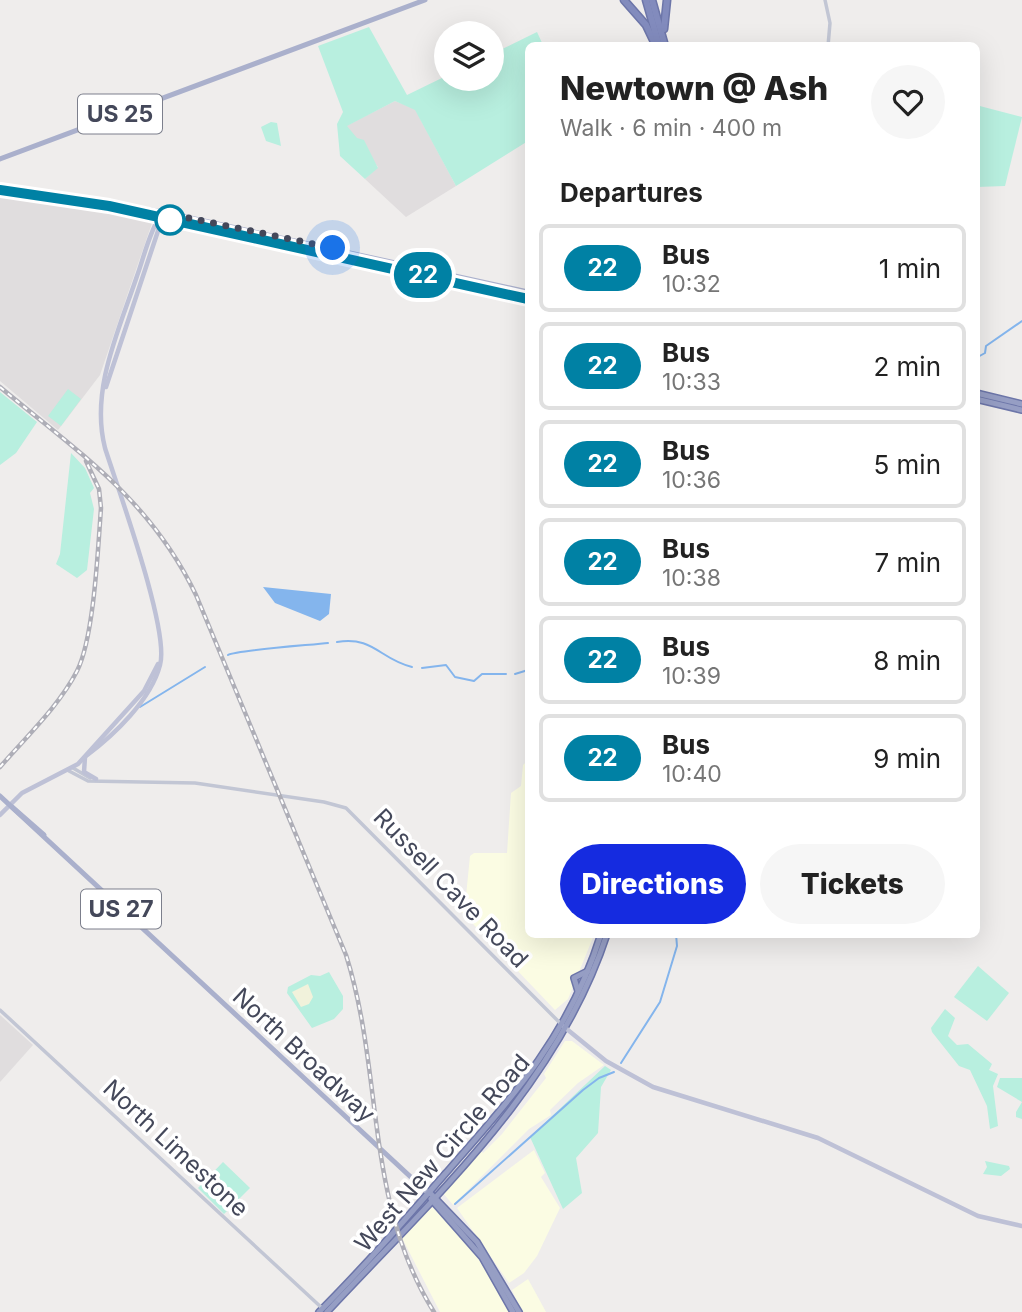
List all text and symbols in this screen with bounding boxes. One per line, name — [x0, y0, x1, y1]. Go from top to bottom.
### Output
map controls — [434, 21, 504, 91]
button: layers — [434, 21, 504, 91]
button: heart — [871, 65, 945, 139]
text: Newtown @ Ash — [560, 68, 828, 108]
road number: US 25 — [78, 94, 162, 134]
text: Walk · 6 min · 400 m — [560, 114, 782, 142]
text: Departures — [560, 177, 703, 208]
unlabelled marker — [155, 205, 185, 235]
your location — [315, 230, 350, 265]
text: Bus — [662, 239, 710, 270]
line badge: 22 — [392, 252, 454, 298]
text: 22 — [587, 253, 618, 282]
text: 1 min — [879, 253, 941, 284]
text: 22 — [408, 260, 438, 289]
text: 10:32 — [662, 270, 721, 298]
text: Bus — [662, 337, 710, 368]
text: 22 — [587, 351, 618, 380]
text: 2 min — [873, 351, 941, 382]
text: 10:33 — [662, 368, 721, 396]
text: Bus — [662, 435, 710, 466]
text: 22 — [587, 449, 618, 478]
text: 5 min — [873, 449, 941, 480]
text: 10:36 — [662, 466, 721, 494]
text: Bus — [662, 533, 710, 564]
text: 22 — [587, 547, 618, 576]
text: 7 min — [875, 547, 941, 578]
text: 10:38 — [662, 564, 721, 592]
text: Bus — [662, 631, 710, 662]
text: 22 — [587, 645, 618, 674]
text: 8 min — [873, 645, 941, 676]
text: 10:39 — [662, 662, 721, 690]
text: Bus — [662, 729, 710, 760]
text: 22 — [587, 743, 618, 772]
text: 9 min — [873, 743, 941, 774]
text: 10:40 — [662, 760, 722, 788]
street label: Russell Cave Road — [368, 803, 534, 973]
button: Directions — [560, 844, 746, 924]
button: Tickets — [760, 844, 945, 924]
road number: US 27 — [81, 890, 161, 928]
street label: North Broadway — [227, 982, 381, 1128]
street label: West New Circle Road — [348, 1048, 536, 1258]
street label: North Limestone — [97, 1073, 255, 1223]

